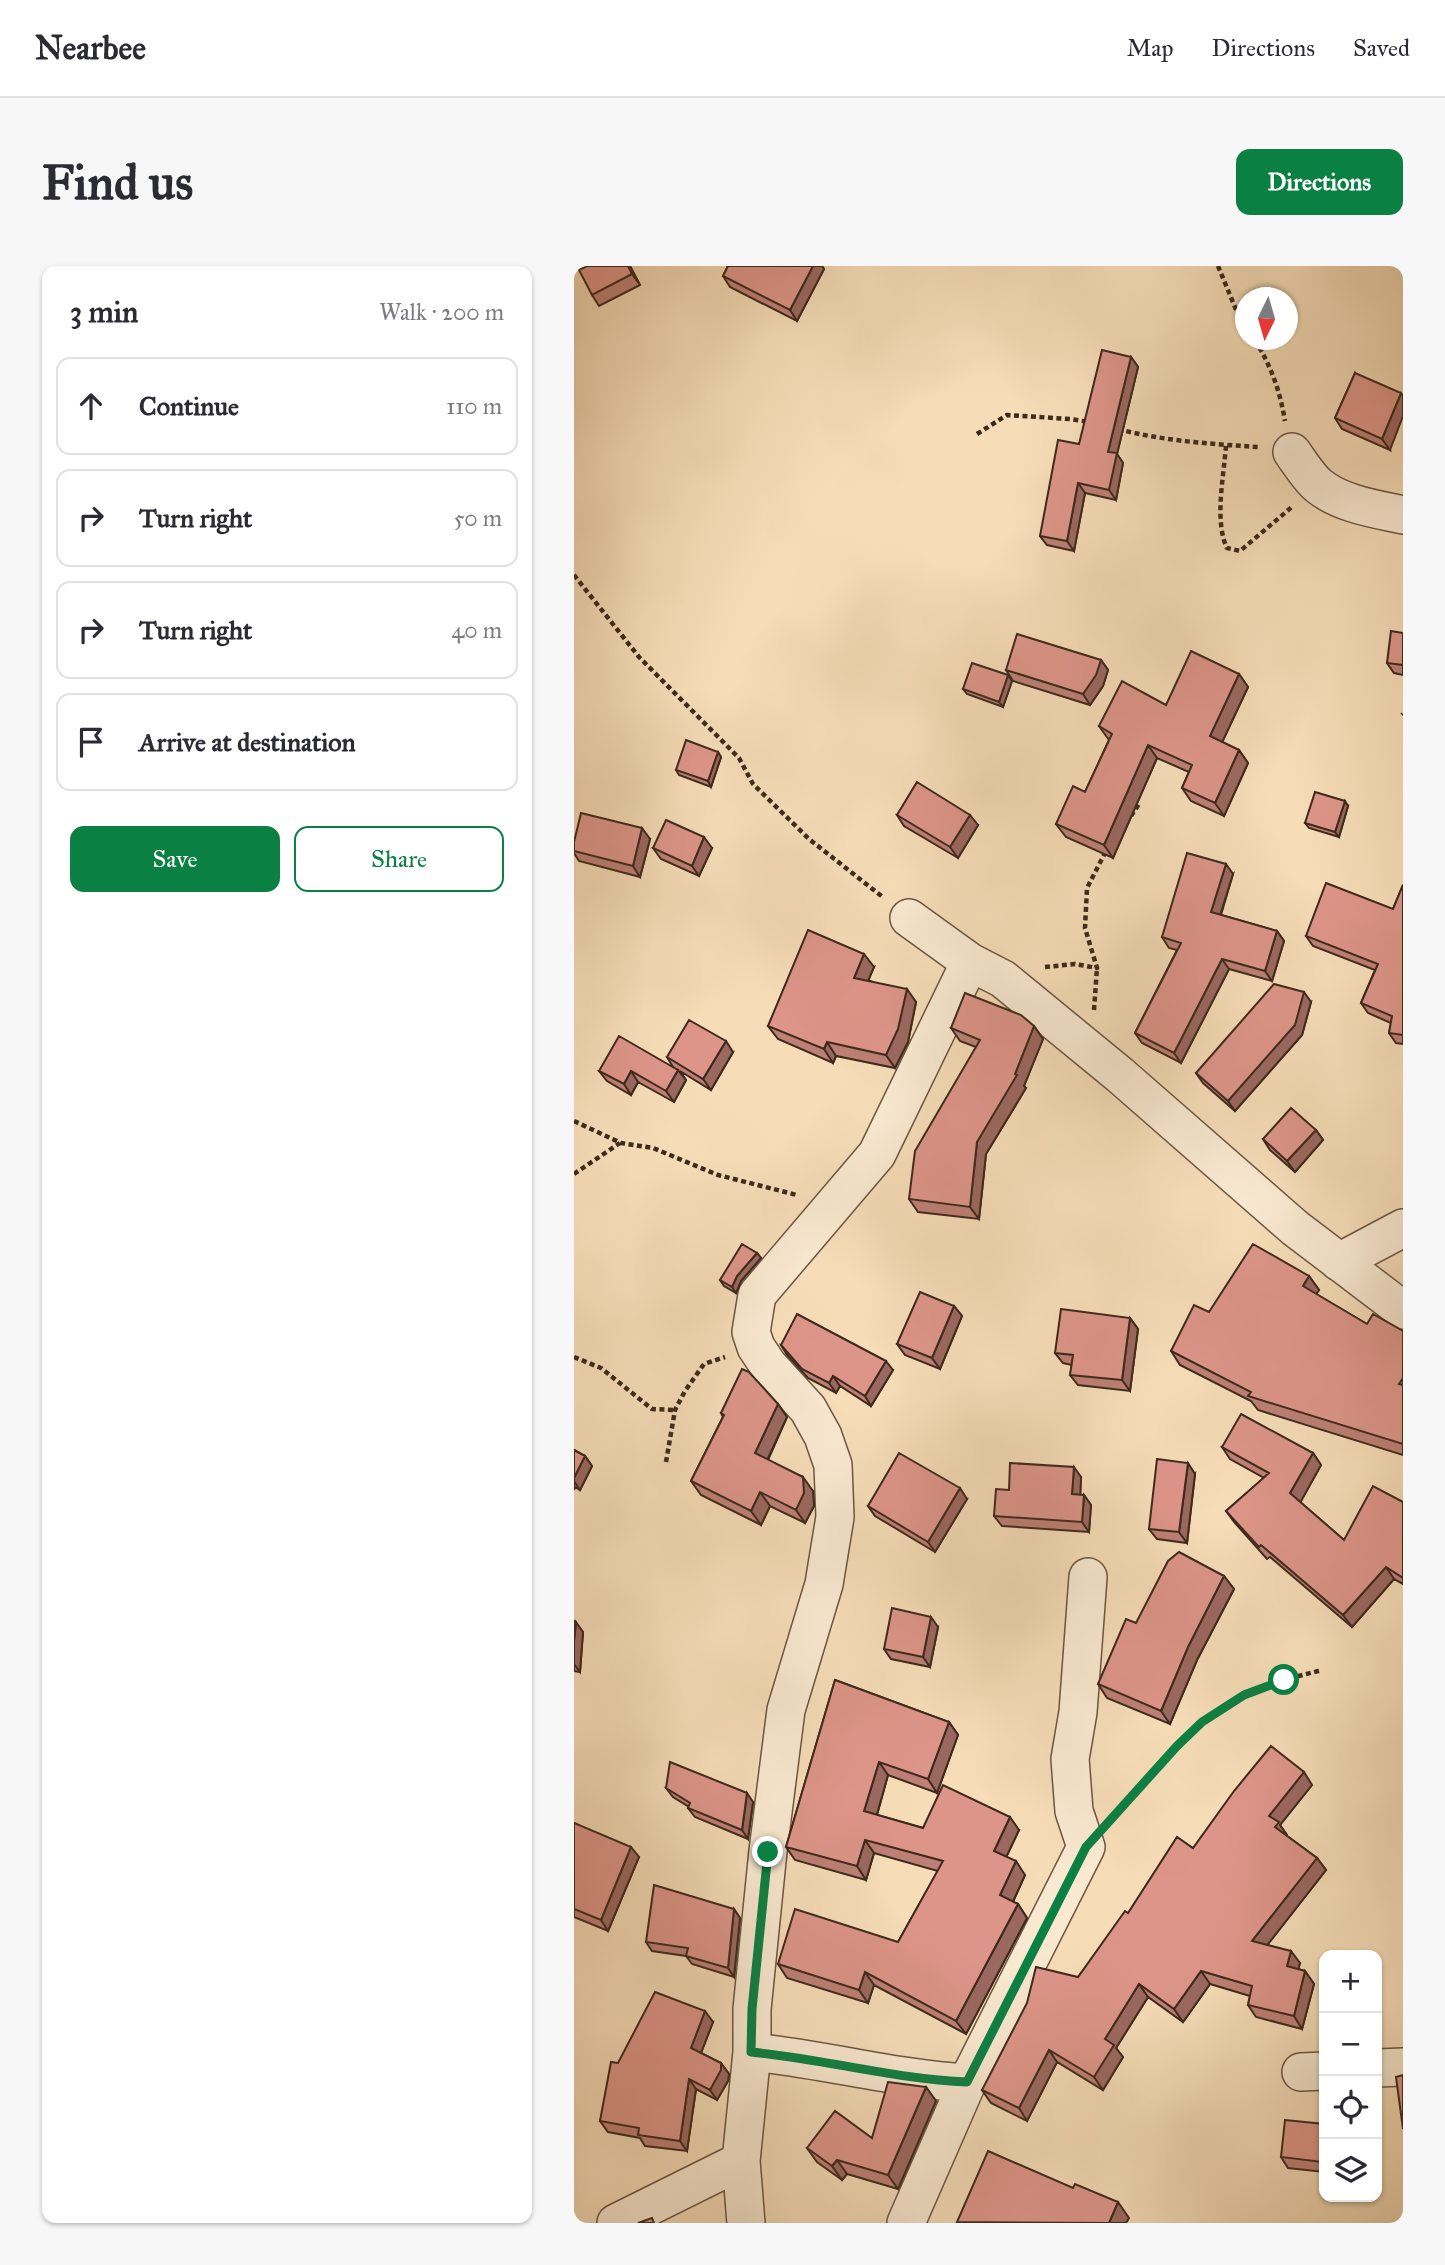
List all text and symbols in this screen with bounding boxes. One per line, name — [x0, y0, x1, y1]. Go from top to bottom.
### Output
text: Nearbee — [35, 28, 146, 68]
text: Map — [1127, 33, 1174, 63]
text: Directions — [1212, 33, 1315, 63]
text: Saved — [1353, 33, 1410, 63]
button: Directions — [1236, 149, 1403, 215]
text: Find us — [42, 153, 193, 212]
north arrow — [1235, 287, 1298, 350]
text: 3 min — [70, 294, 138, 330]
text: Walk · 200 m — [379, 298, 504, 326]
icon: ahead — [72, 387, 110, 425]
text: Continue — [139, 390, 239, 422]
text: 110 m — [446, 392, 502, 420]
icon: right — [72, 499, 110, 537]
text: Turn right — [139, 502, 252, 534]
text: 50 m — [454, 504, 502, 532]
icon: right — [72, 611, 110, 649]
text: Turn right — [139, 614, 252, 646]
text: 40 m — [452, 616, 502, 644]
icon: arrive — [72, 723, 110, 761]
text: Arrive at destination — [139, 726, 356, 758]
button: Save — [70, 826, 280, 892]
button: Share — [294, 826, 504, 892]
route start — [1268, 1664, 1299, 1695]
route end — [752, 1836, 783, 1867]
map controls — [1319, 1950, 1382, 2202]
button: + — [1319, 1950, 1382, 2013]
button: − — [1319, 2013, 1382, 2076]
button: locate — [1319, 2076, 1382, 2139]
button: layers — [1319, 2139, 1382, 2202]

